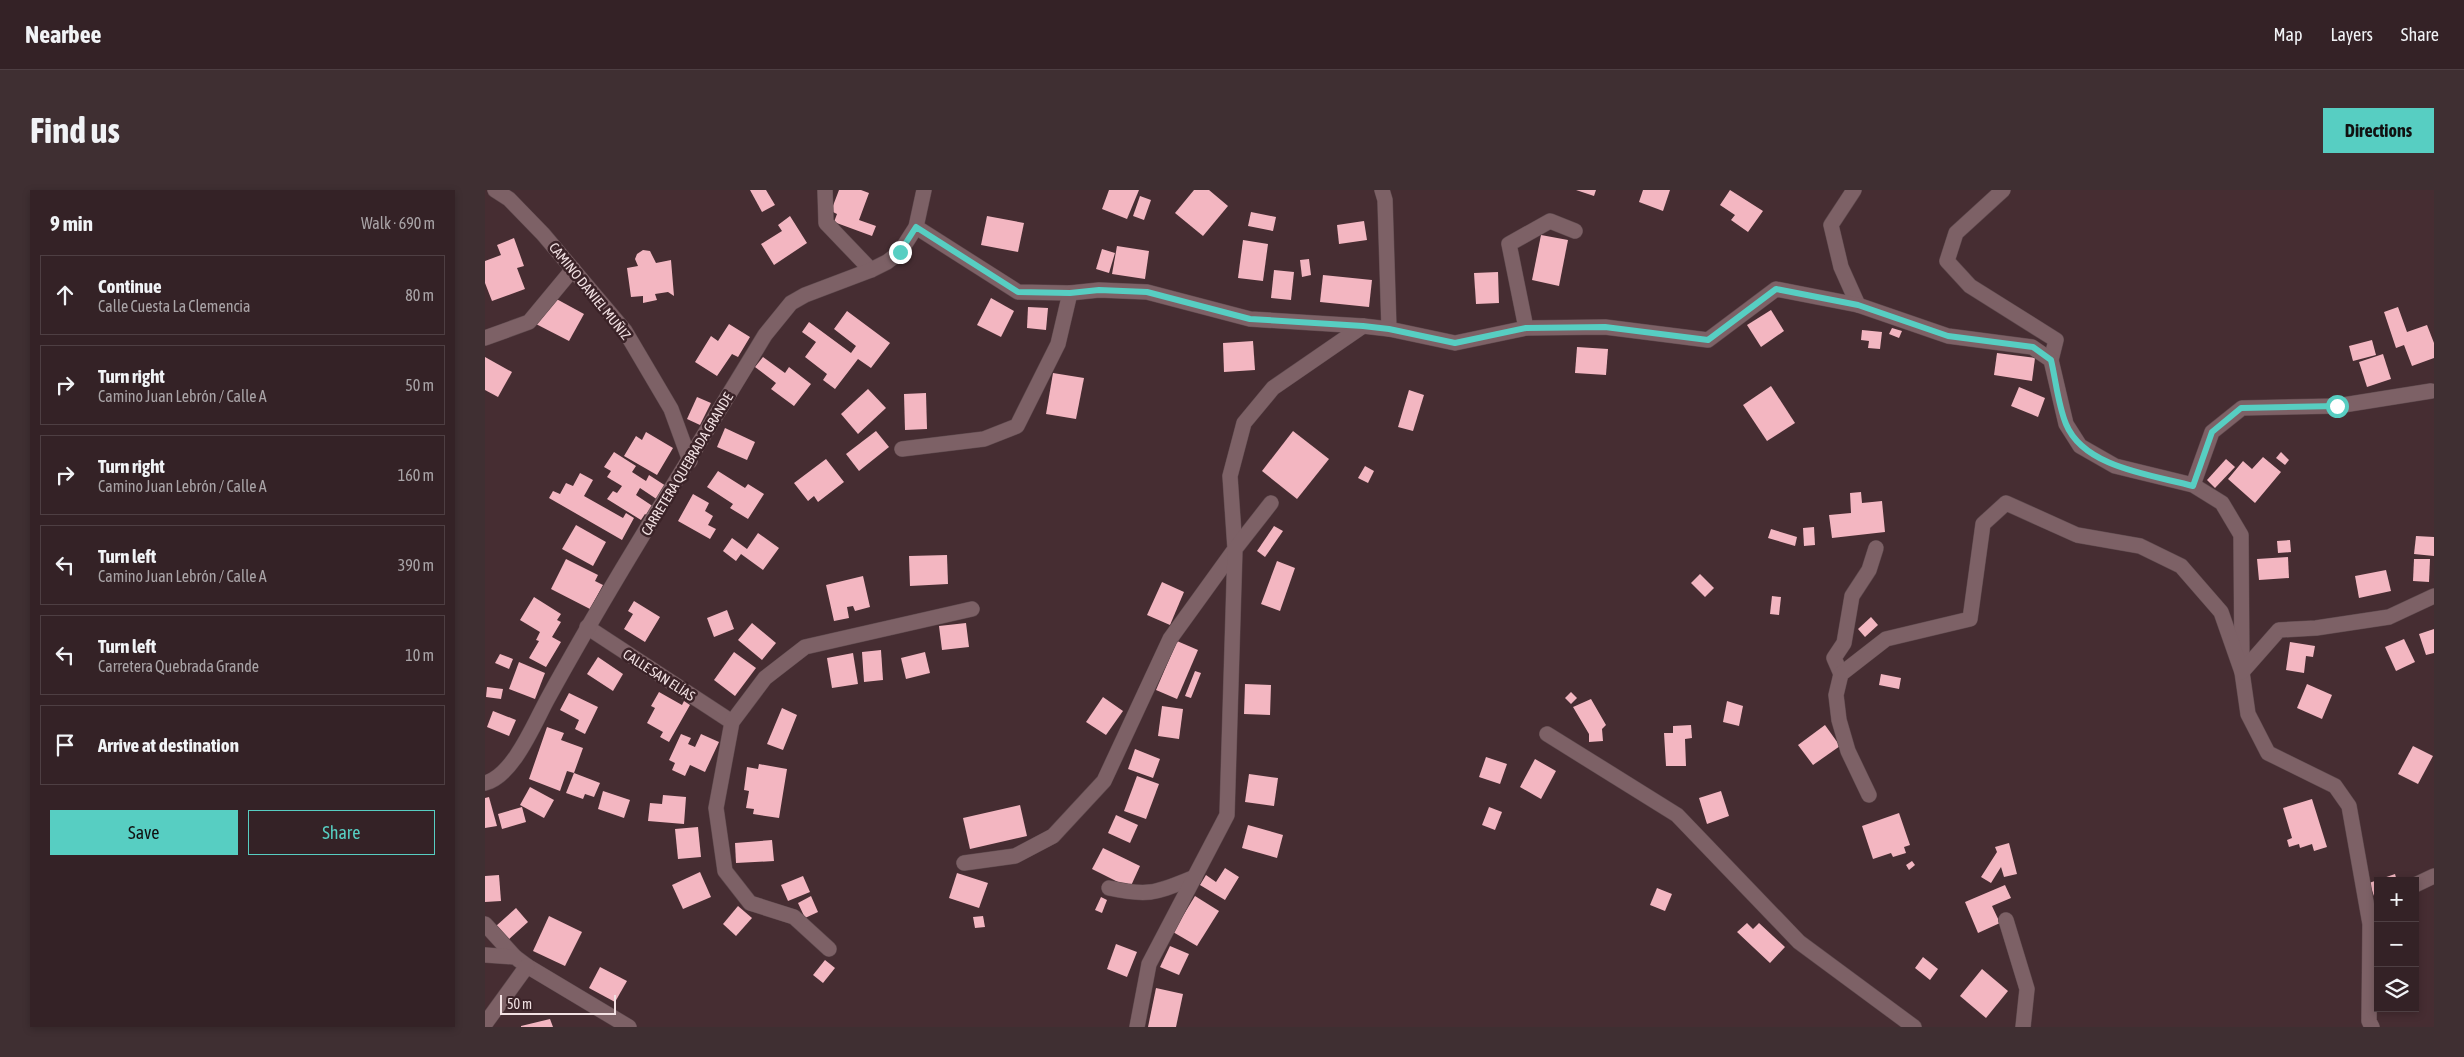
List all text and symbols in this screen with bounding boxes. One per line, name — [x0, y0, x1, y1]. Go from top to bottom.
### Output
text: Nearbee — [25, 21, 101, 48]
text: Map — [2273, 24, 2302, 45]
text: Layers — [2330, 24, 2373, 45]
text: Share — [2401, 24, 2439, 45]
button: Directions — [2323, 108, 2434, 153]
text: Find us — [30, 110, 120, 150]
text: 9 min — [50, 211, 93, 235]
text: Walk · 690 m — [361, 214, 435, 232]
street label: CAMINO DANIEL MUÑIZ — [546, 239, 634, 343]
route end — [889, 241, 912, 264]
text: Continue — [98, 275, 162, 297]
icon: ahead — [51, 281, 79, 309]
text: 80 m — [405, 286, 434, 304]
text: Calle Cuesta La Clemencia — [98, 297, 250, 315]
text: Turn right — [98, 365, 165, 387]
icon: right — [51, 371, 79, 399]
text: 50 m — [405, 376, 434, 394]
text: Camino Juan Lebrón / Calle A — [98, 387, 267, 405]
street label: CARRETERA QUEBRADA GRANDE — [638, 390, 736, 538]
route start — [2326, 395, 2349, 418]
text: Turn right — [98, 455, 165, 477]
icon: right — [51, 461, 79, 489]
text: 160 m — [398, 466, 434, 484]
text: Camino Juan Lebrón / Calle A — [98, 477, 267, 495]
text: Turn left — [98, 545, 156, 567]
icon: left — [51, 551, 79, 579]
text: 390 m — [398, 556, 434, 574]
text: Camino Juan Lebrón / Calle A — [98, 567, 267, 585]
text: Turn left — [98, 635, 156, 657]
icon: left — [51, 641, 79, 669]
text: 10 m — [405, 646, 434, 664]
street label: CALLE SAN ELÍAS — [620, 646, 698, 704]
text: Carretera Quebrada Grande — [98, 657, 259, 675]
icon: arrive — [51, 731, 79, 759]
text: Arrive at destination — [98, 734, 239, 756]
button: Save — [50, 810, 238, 855]
button: Share — [248, 810, 435, 855]
map controls — [2374, 877, 2419, 1012]
button: + — [2374, 877, 2419, 922]
button: − — [2374, 922, 2419, 967]
button: layers — [2374, 967, 2419, 1012]
scale bar — [500, 992, 616, 1015]
text: 50 m — [507, 996, 532, 1012]

